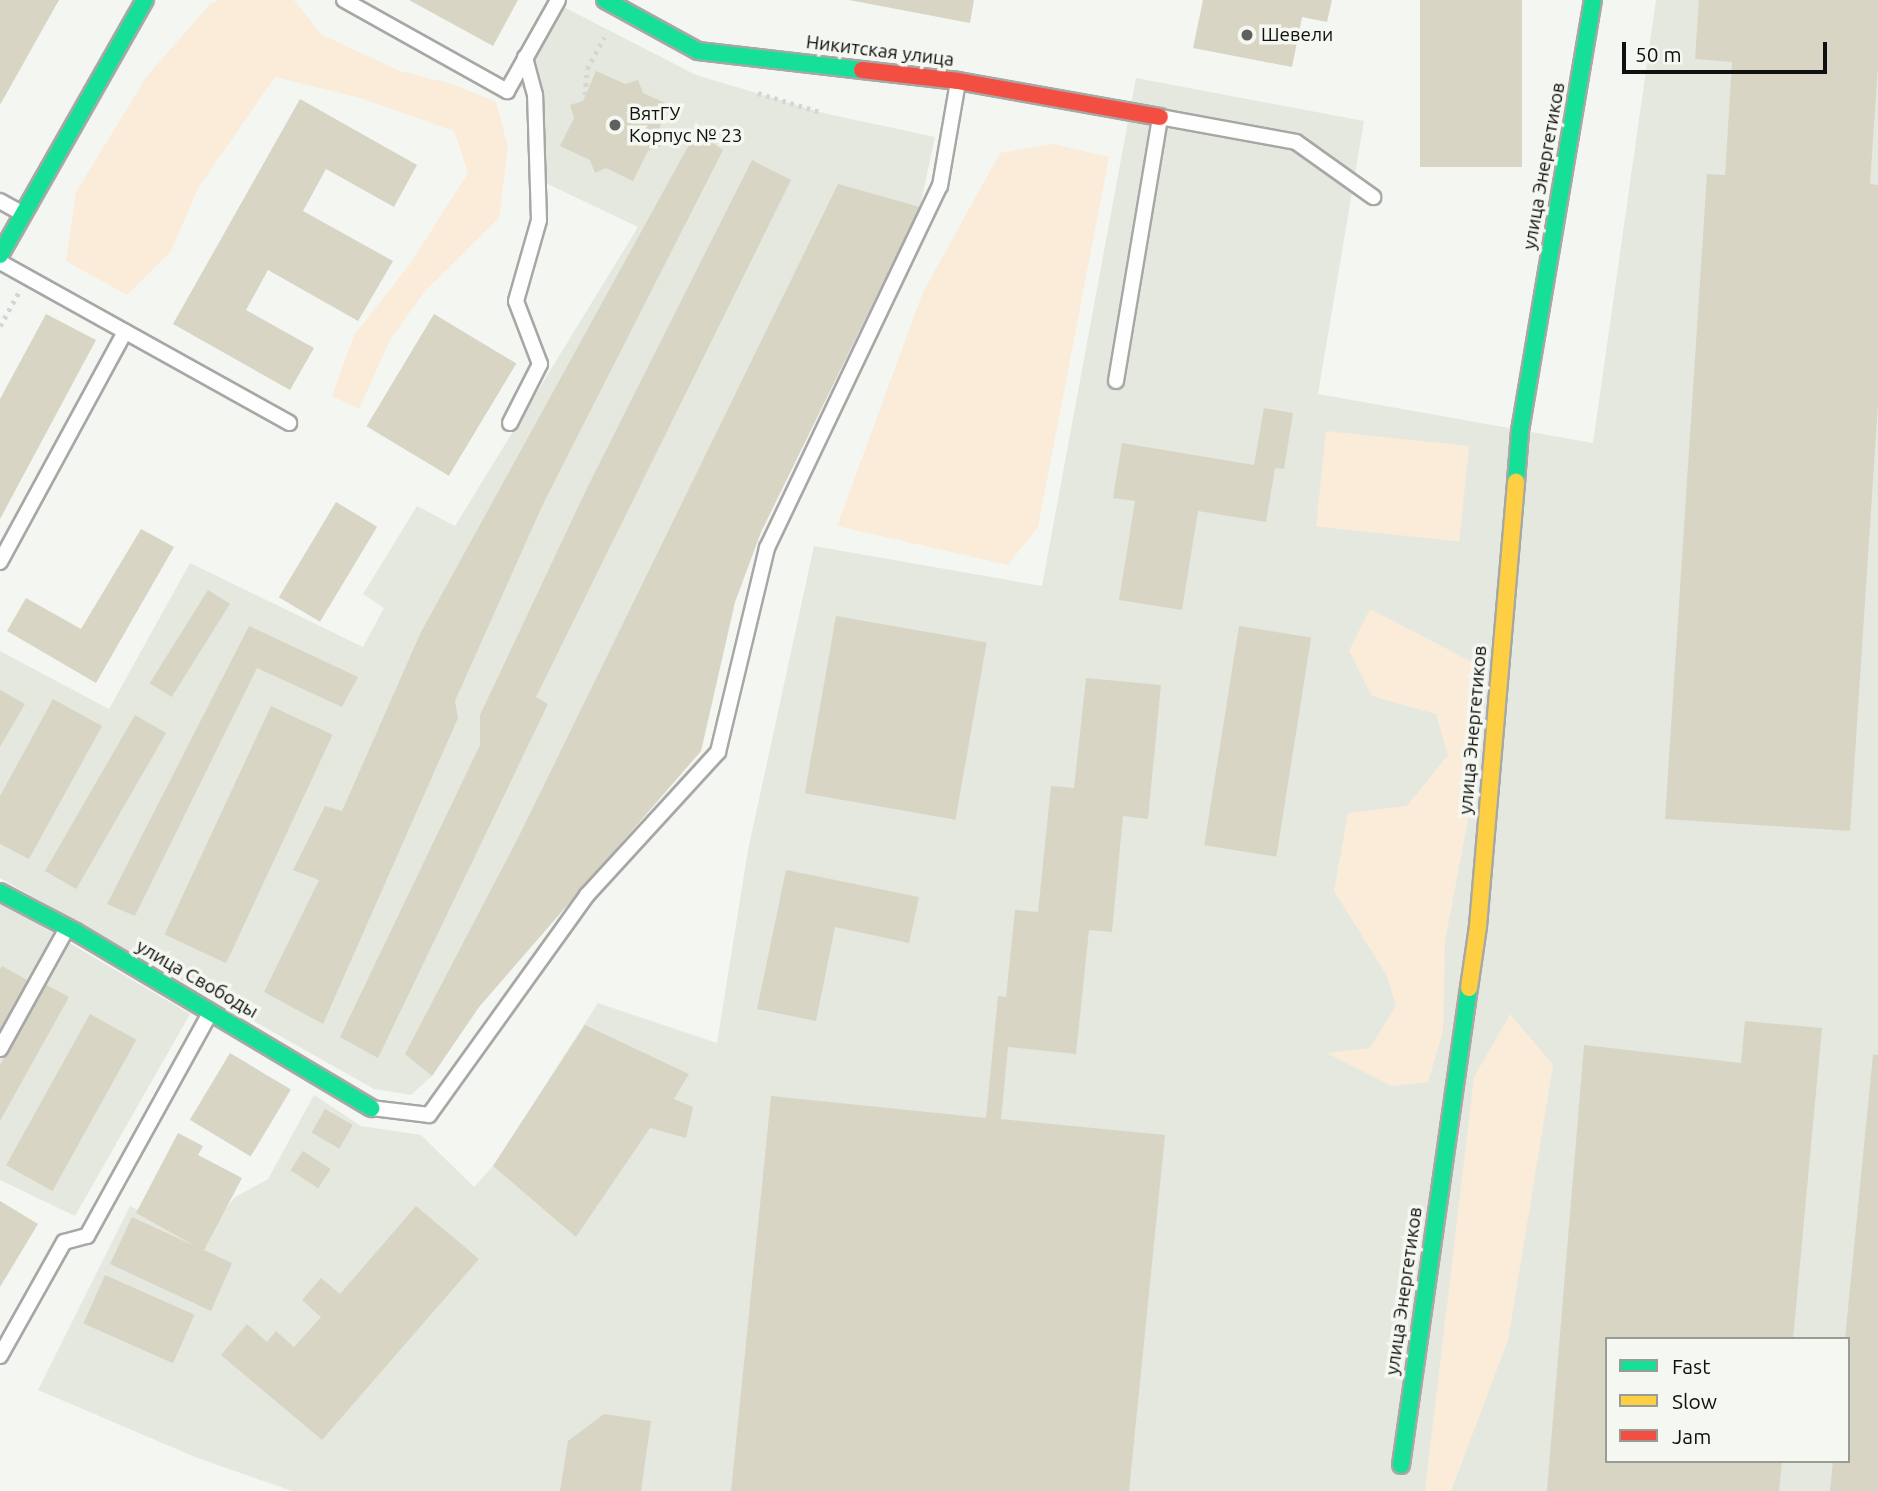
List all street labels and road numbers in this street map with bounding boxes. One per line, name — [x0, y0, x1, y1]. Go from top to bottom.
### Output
street label: Никитская улица — [805, 31, 955, 71]
street label: улица Энергетиков — [1518, 81, 1570, 251]
street label: улица Энергетиков — [1454, 645, 1492, 815]
street label: улица Свободы — [132, 935, 262, 1023]
street label: улица Энергетиков — [1381, 1205, 1427, 1377]

